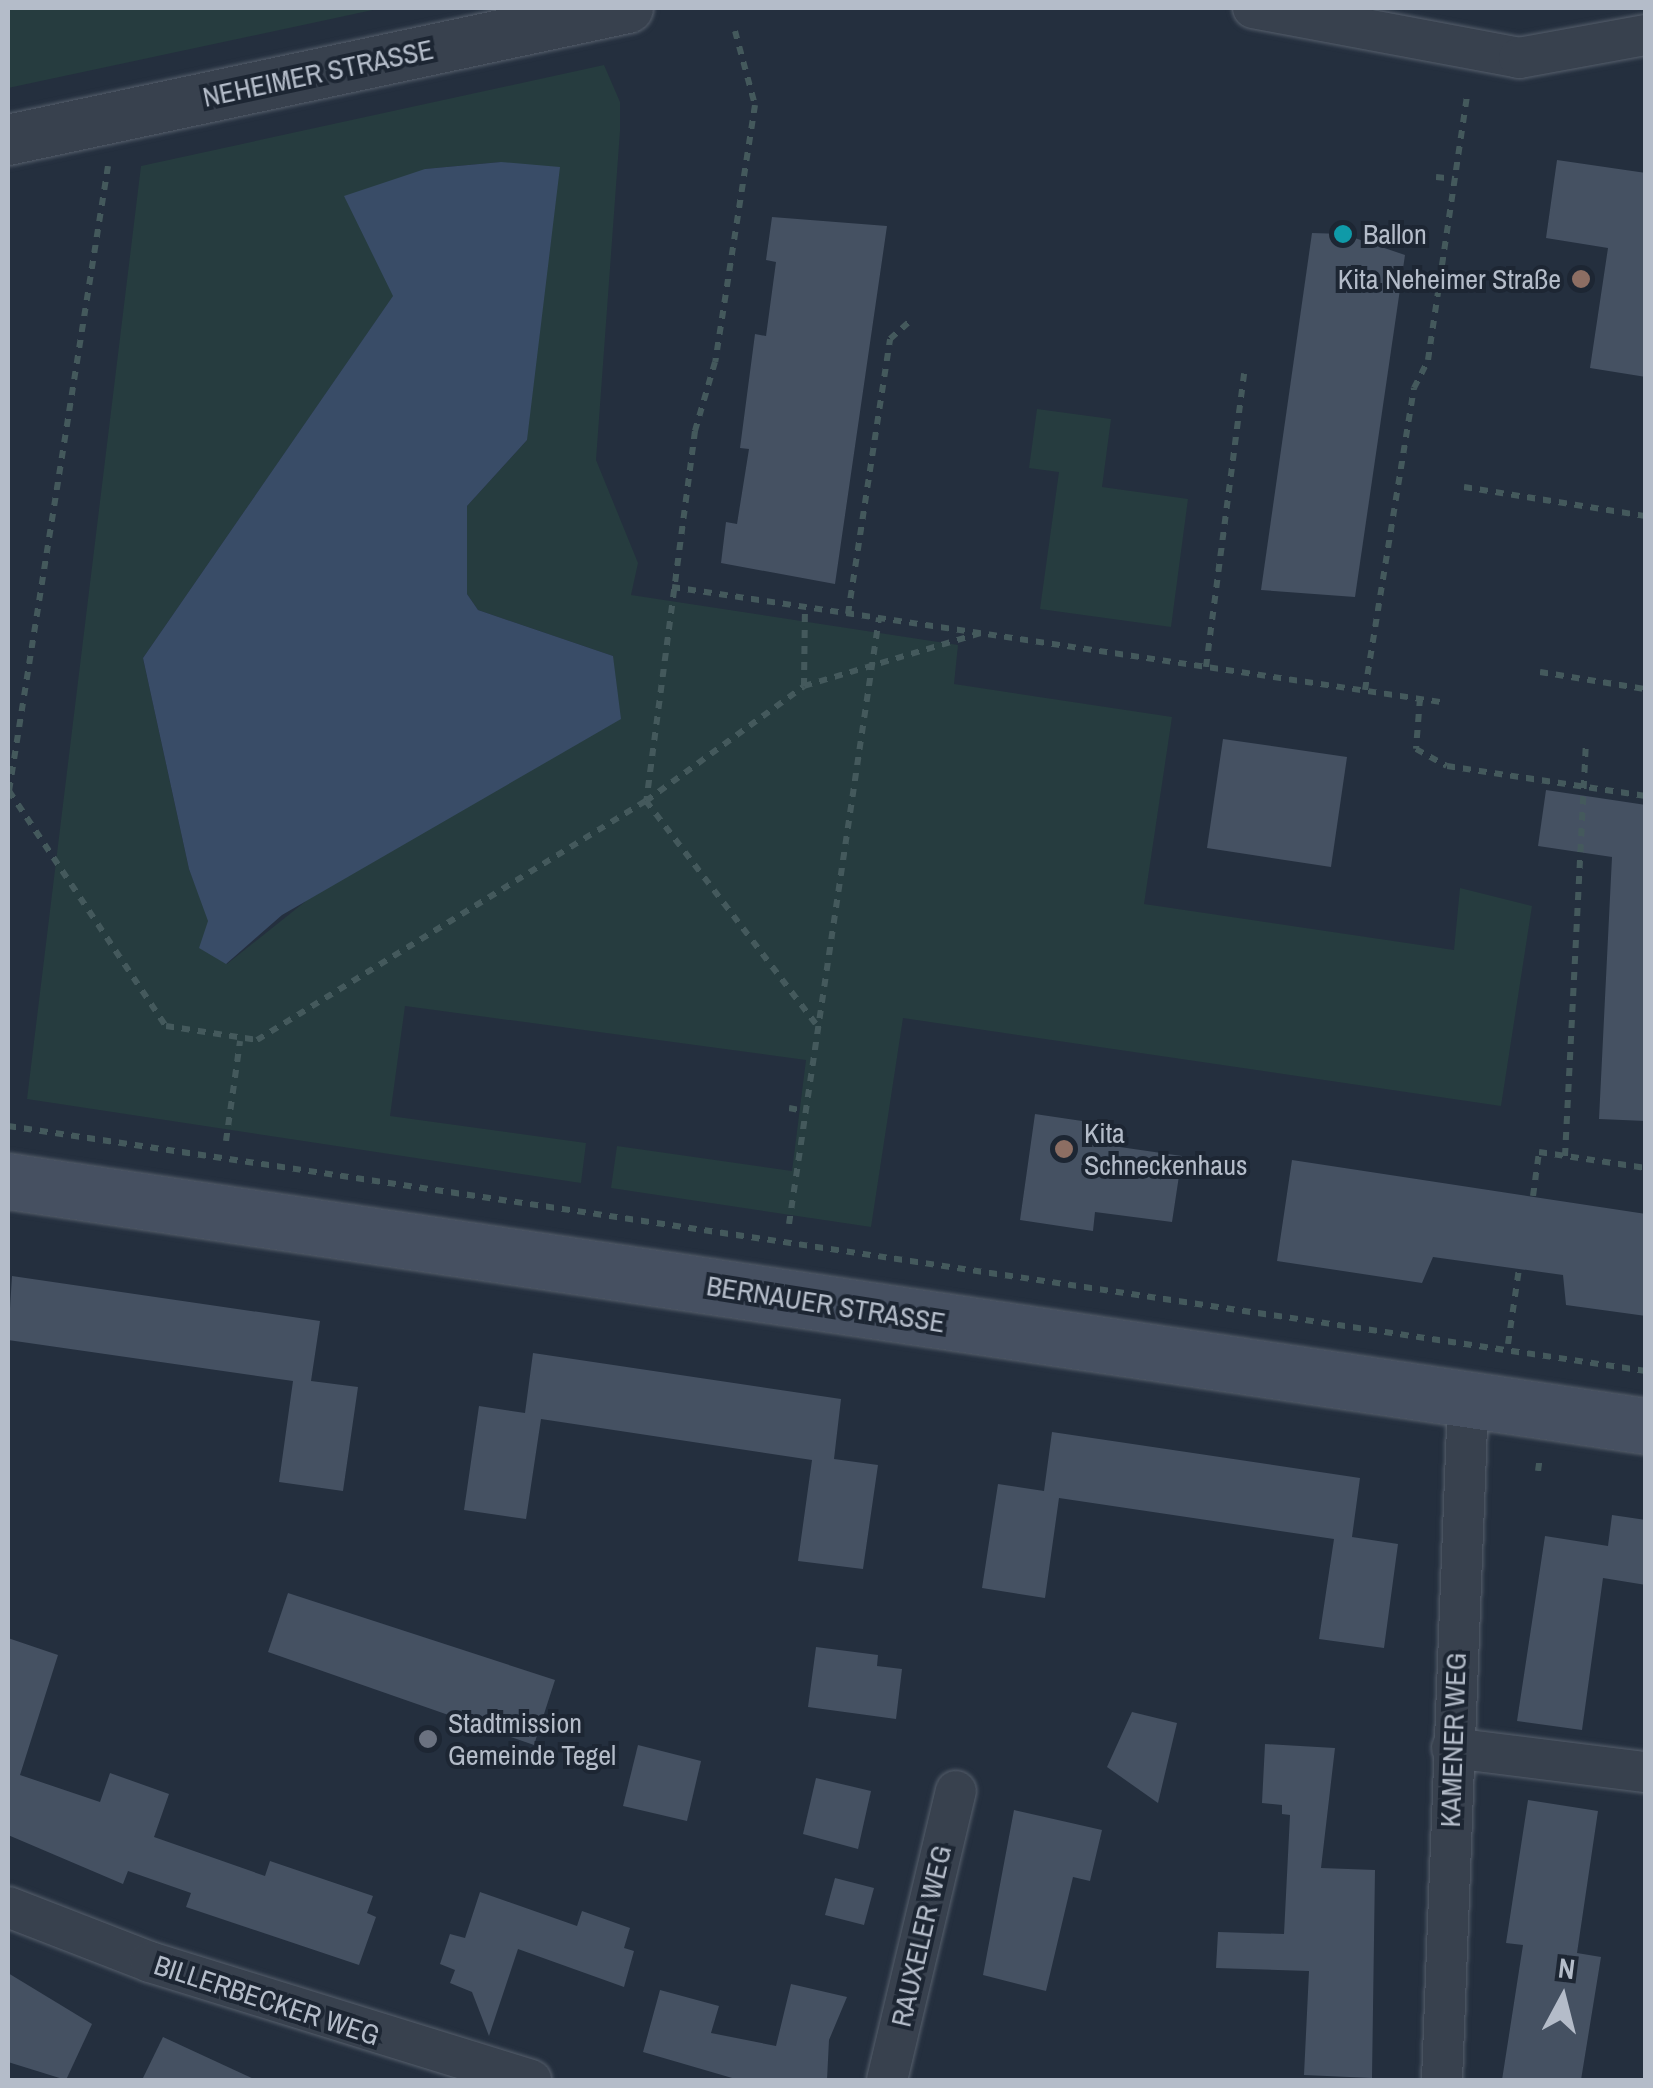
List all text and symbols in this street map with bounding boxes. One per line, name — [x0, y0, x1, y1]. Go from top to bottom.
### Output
street label: NEHEIMER STRASSE — [200, 32, 436, 114]
place label: Ballon — [1363, 217, 1427, 251]
marker: Ballon — [1332, 223, 1354, 245]
place label: Kita Neheimer Straße — [1338, 262, 1561, 296]
marker: Kita Neheimer Straße — [1570, 268, 1592, 290]
place label: Kita Schneckenhaus — [1084, 1116, 1247, 1182]
marker: Kita Schneckenhaus — [1053, 1138, 1075, 1160]
street label: BERNAUER STRASSE — [704, 1269, 948, 1339]
street label: KAMENER WEG — [1433, 1652, 1473, 1828]
place label: Stadtmission Gemeinde Tegel — [448, 1706, 616, 1772]
marker: Stadtmission Gemeinde Tegel — [417, 1728, 439, 1750]
street label: RAUXELER WEG — [884, 1842, 958, 2030]
street label: BILLERBECKER WEG — [150, 1948, 384, 2052]
north arrow — [1513, 1948, 1613, 2048]
text: N — [1556, 1948, 1577, 1988]

